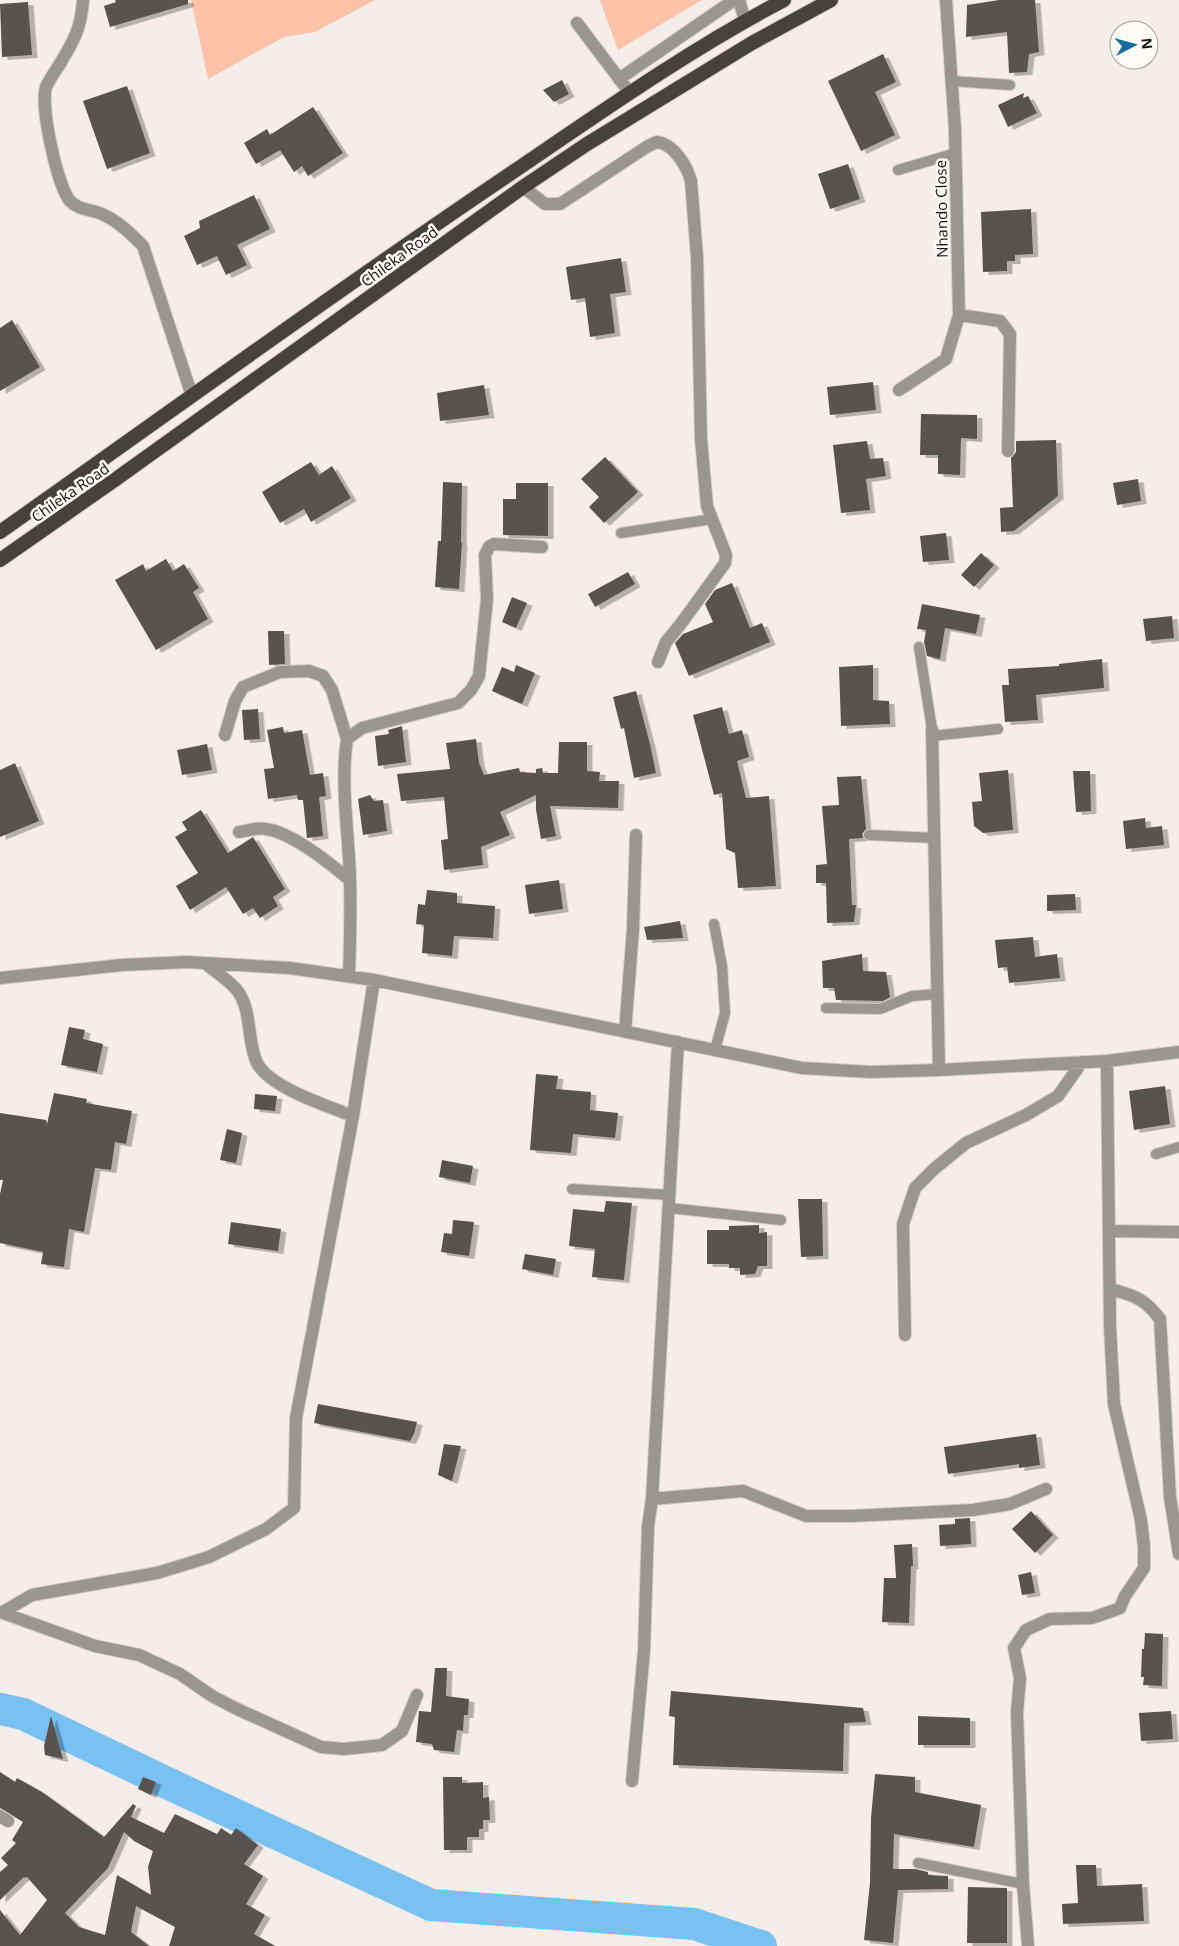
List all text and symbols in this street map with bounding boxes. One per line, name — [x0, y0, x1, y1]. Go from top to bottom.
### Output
north arrow — [1109, 20, 1159, 70]
text: N — [1137, 37, 1157, 50]
street label: Nhando Close — [930, 160, 952, 258]
street label: Chileka Road — [356, 221, 442, 291]
street label: Chileka Road — [27, 458, 113, 526]

